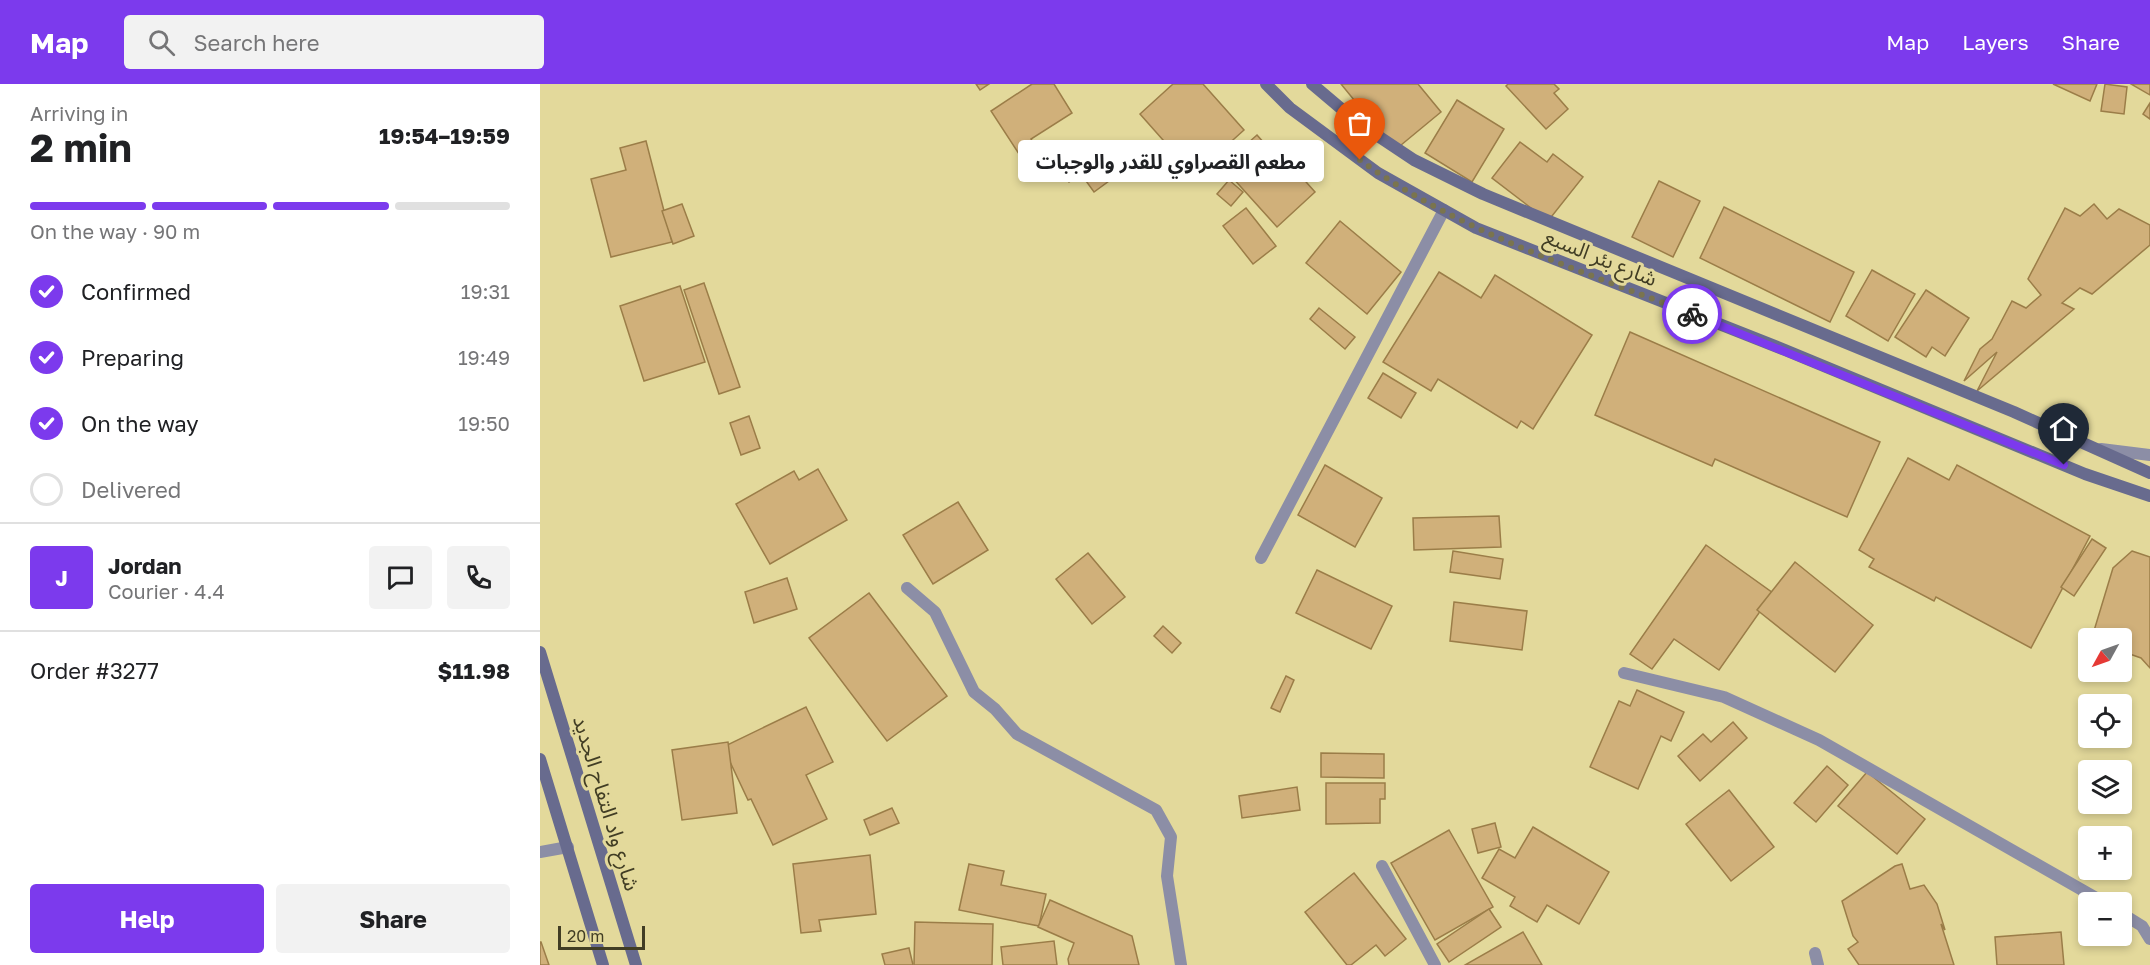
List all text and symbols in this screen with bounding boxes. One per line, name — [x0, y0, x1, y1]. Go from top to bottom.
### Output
search box — [124, 15, 544, 69]
text: Map — [30, 26, 88, 59]
icon: search — [145, 26, 178, 59]
text: Search here — [193, 29, 319, 56]
text: Map — [1886, 29, 1929, 55]
text: Layers — [1962, 29, 2029, 55]
text: Share — [2062, 29, 2120, 55]
pin — [1334, 98, 1385, 160]
text: Arriving in — [30, 101, 128, 125]
icon: bag — [1343, 107, 1376, 140]
text: 19:54–19:59 — [379, 122, 510, 149]
text: 2 min — [30, 124, 132, 171]
callout: مطعم القصراوي للقدر والوجبات — [1018, 139, 1324, 181]
text: مطعم القصراوي للقدر والوجبات — [1036, 149, 1306, 173]
text: On the way · 90 m — [30, 219, 200, 243]
street label: شارع بئر السبع — [1540, 223, 1661, 294]
icon: check — [30, 275, 63, 308]
text: Confirmed — [81, 278, 191, 305]
text: 19:31 — [461, 279, 510, 303]
courier — [1662, 284, 1722, 344]
icon: bike — [1676, 298, 1709, 331]
icon: check — [30, 341, 63, 374]
text: Preparing — [81, 344, 184, 371]
text: 19:49 — [458, 345, 510, 369]
pin — [2038, 403, 2089, 465]
icon: check — [30, 407, 63, 440]
text: On the way — [81, 410, 199, 437]
text: 19:50 — [458, 411, 510, 435]
icon: home — [2047, 412, 2080, 445]
text: Delivered — [81, 476, 181, 503]
button: chat — [369, 546, 432, 609]
button: phone — [447, 546, 510, 609]
text: Jordan — [108, 552, 182, 579]
text: J — [55, 564, 68, 591]
text: Courier · 4.4 — [108, 579, 225, 603]
north arrow — [2078, 628, 2132, 682]
map controls — [2078, 628, 2132, 946]
text: Order #3277 — [30, 657, 159, 684]
text: $11.98 — [438, 657, 510, 684]
button: locate — [2078, 694, 2132, 748]
street label: شارع واد التفاح الجديد — [565, 712, 646, 895]
button: layers — [2078, 760, 2132, 814]
button: + — [2078, 826, 2132, 880]
button: Help — [30, 884, 264, 953]
button: Share — [276, 884, 510, 953]
button: − — [2078, 892, 2132, 946]
scale bar — [558, 923, 645, 950]
text: 20 m — [567, 926, 604, 946]

